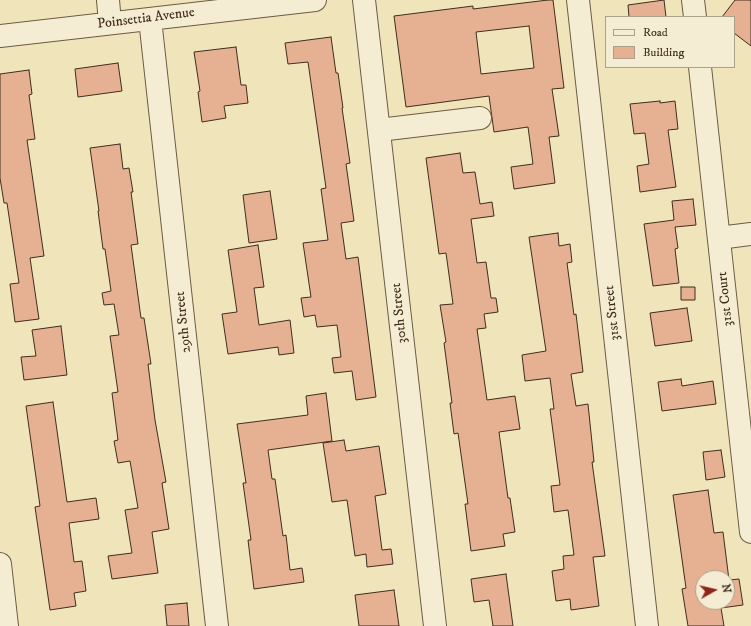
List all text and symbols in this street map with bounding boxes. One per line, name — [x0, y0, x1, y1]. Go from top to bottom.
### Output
street label: Poinsettia Avenue — [96, 5, 196, 33]
legend — [605, 16, 735, 68]
text: Road — [643, 25, 668, 40]
text: Building — [643, 45, 684, 60]
street label: 31st Court — [715, 271, 737, 327]
street label: 30th Street — [388, 282, 412, 344]
street label: 31st Street — [602, 284, 624, 342]
street label: 29th Street — [172, 290, 196, 354]
north arrow — [695, 570, 735, 610]
text: N — [718, 583, 733, 594]

